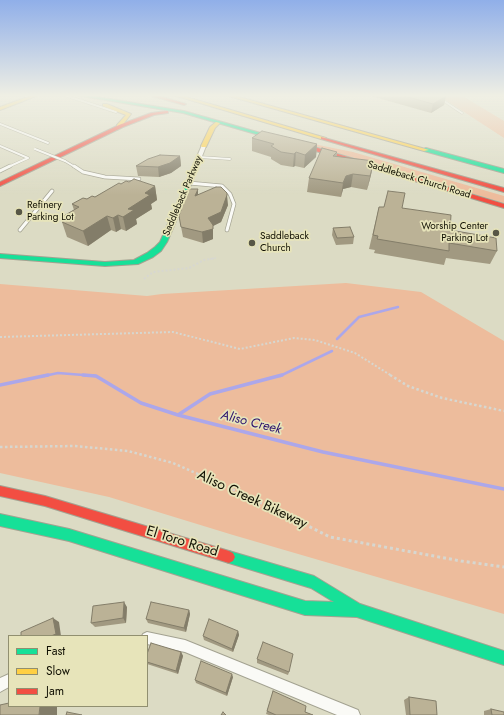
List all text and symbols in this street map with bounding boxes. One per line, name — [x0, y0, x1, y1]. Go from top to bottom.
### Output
street label: Saddleback Parkway — [161, 154, 205, 238]
street label: Saddleback Church Road — [366, 159, 472, 201]
place label: Refinery Parking Lot — [27, 200, 74, 224]
marker: Refinery Parking Lot — [14, 207, 24, 217]
place label: Worship Center Parking Lot — [421, 221, 488, 244]
marker: Worship Center Parking Lot — [491, 228, 501, 238]
place label: Saddleback Church — [260, 231, 309, 254]
marker: Saddleback Church — [247, 238, 257, 248]
water label: Aliso Creek — [219, 408, 283, 438]
street label: Aliso Creek Bikeway — [194, 467, 310, 533]
street label: El Toro Road — [144, 523, 220, 561]
legend — [8, 635, 148, 707]
text: Fast — [46, 642, 65, 660]
text: Slow — [46, 662, 70, 680]
text: Jam — [46, 682, 64, 700]

